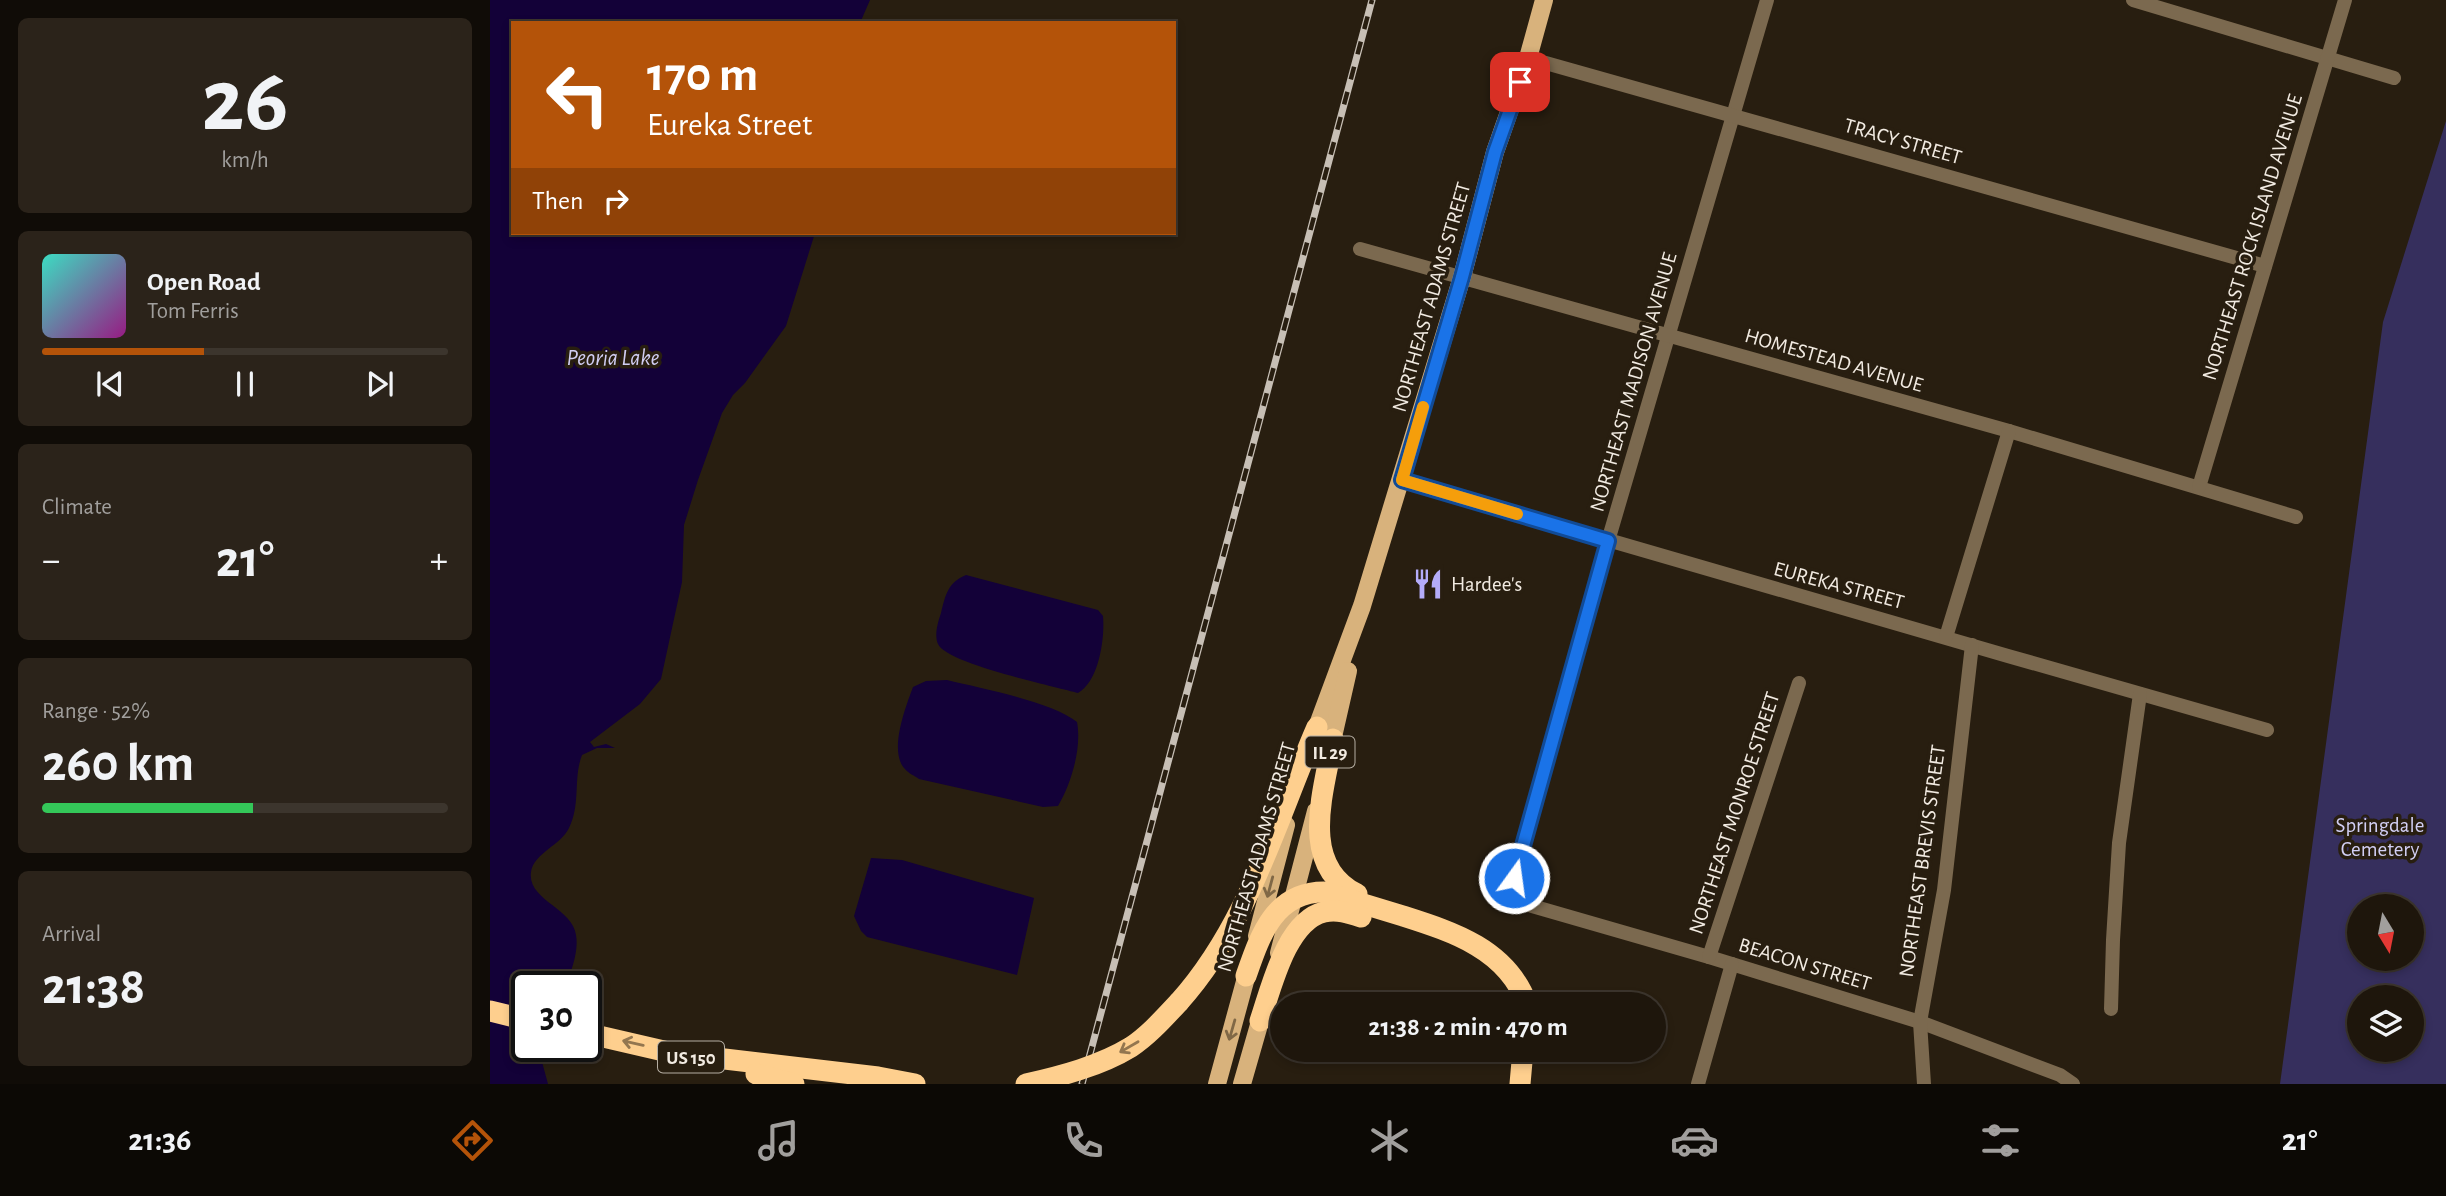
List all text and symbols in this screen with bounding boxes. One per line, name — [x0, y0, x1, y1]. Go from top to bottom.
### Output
icon: left — [532, 49, 623, 140]
text: 170 m — [647, 51, 758, 100]
pin — [1490, 52, 1550, 112]
text: 26 — [202, 56, 288, 147]
icon: arrive — [1501, 63, 1539, 101]
street label: NORTHEAST ROCK ISLAND AVENUE — [2199, 92, 2306, 383]
text: Eureka Street — [647, 109, 812, 141]
street label: TRACY STREET — [1842, 115, 1964, 168]
text: km/h — [221, 149, 269, 172]
street label: NORTHEAST ADAMS STREET — [1389, 180, 1474, 414]
icon: right — [597, 182, 635, 220]
text: Then — [532, 188, 583, 214]
street label: NORTHEAST MADISON AVENUE — [1586, 250, 1681, 514]
text: Open Road — [147, 269, 261, 295]
text: Tom Ferris — [147, 300, 239, 323]
street label: HOMESTEAD AVENUE — [1742, 325, 1925, 396]
water label: Peoria Lake — [567, 347, 660, 370]
icon: previous — [91, 365, 129, 403]
icon: pause — [226, 365, 264, 403]
icon: next — [361, 365, 399, 403]
text: Climate — [42, 496, 112, 519]
text: 21° — [216, 534, 274, 586]
text: − — [42, 542, 60, 580]
text: + — [430, 542, 448, 580]
street label: EUREKA STREET — [1771, 558, 1906, 613]
restaurant icon: Hardee's — [1411, 567, 1445, 601]
place label: Hardee's — [1451, 574, 1522, 595]
street label: NORTHEAST MONROE STREET — [1685, 690, 1784, 937]
text: Range · 52% — [42, 700, 150, 723]
road number: IL 29 — [1306, 736, 1354, 768]
text: 260 km — [42, 738, 194, 790]
street label: NORTHEAST ADAMS STREET — [1214, 740, 1299, 974]
street label: NORTHEAST BREVIS STREET — [1896, 744, 1949, 979]
park label: Springdale Cemetery — [2336, 815, 2424, 860]
position arrow — [1477, 841, 1551, 915]
one-way arrow — [1263, 875, 1276, 898]
north arrow — [2347, 894, 2424, 971]
map controls — [2347, 894, 2424, 1062]
text: Arrival — [42, 923, 101, 946]
street label: BEACON STREET — [1736, 934, 1874, 995]
text: 21:38 — [42, 961, 145, 1013]
speed limit sign: 30 — [511, 971, 602, 1062]
button: layers — [2347, 985, 2424, 1062]
text: 21:38 · 2 min · 470 m — [1368, 1014, 1568, 1040]
one-way arrow — [1225, 1018, 1238, 1041]
one-way arrow — [622, 1036, 645, 1050]
one-way arrow — [1119, 1040, 1139, 1054]
road number: US 150 — [658, 1042, 724, 1072]
icon: directions — [448, 1116, 497, 1165]
icon: music — [754, 1116, 803, 1165]
icon: phone — [1059, 1116, 1108, 1165]
icon: climate — [1365, 1116, 1414, 1165]
icon: car — [1670, 1116, 1719, 1165]
icon: filters — [1976, 1116, 2025, 1165]
text: 21:36 — [128, 1124, 191, 1156]
text: 21° — [2282, 1124, 2318, 1156]

